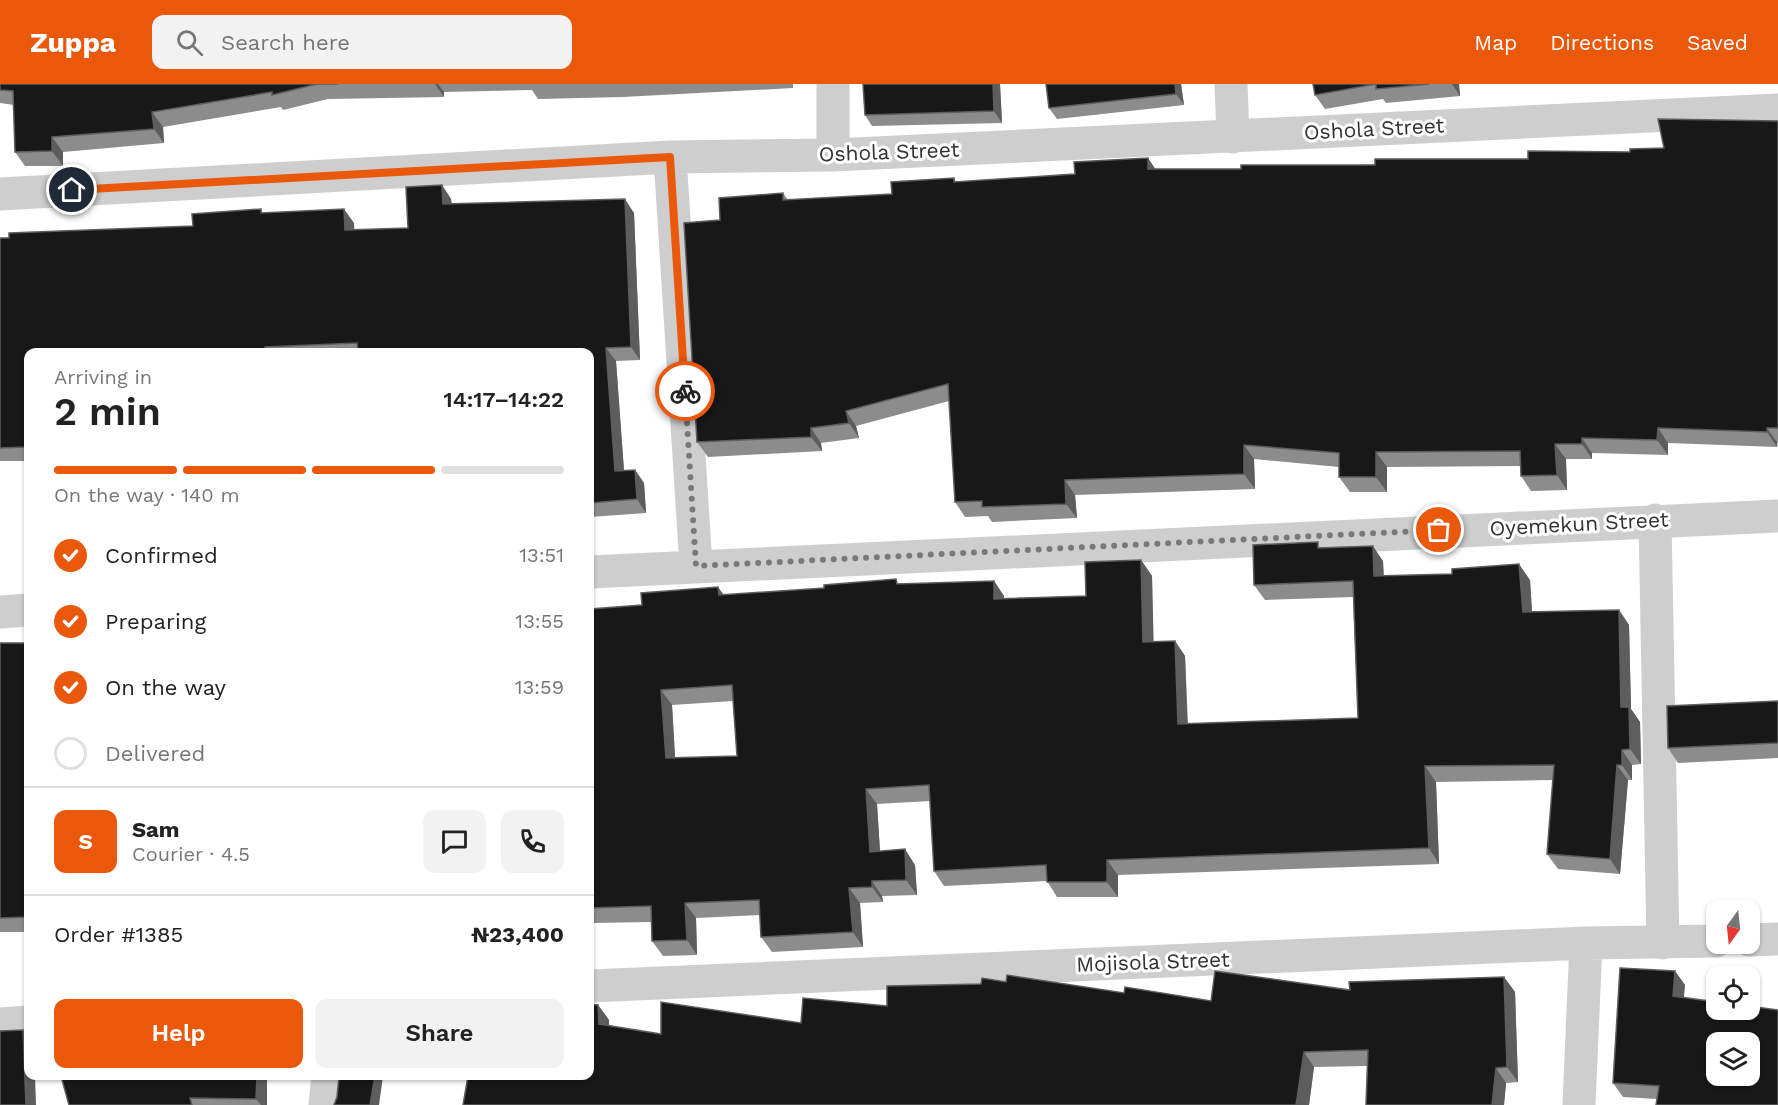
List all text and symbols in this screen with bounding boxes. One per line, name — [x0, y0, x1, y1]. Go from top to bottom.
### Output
search box — [152, 15, 572, 69]
text: Zuppa — [30, 26, 116, 59]
icon: search — [173, 26, 206, 59]
text: Search here — [221, 30, 350, 55]
text: Map — [1474, 30, 1517, 55]
text: Directions — [1550, 30, 1654, 55]
text: Saved — [1687, 30, 1748, 55]
street label: Oshola Street — [1303, 112, 1445, 145]
street label: Oshola Street — [818, 137, 960, 166]
pin — [46, 164, 97, 215]
icon: home — [55, 173, 88, 206]
courier — [655, 361, 715, 421]
text: Arriving in — [54, 365, 152, 389]
icon: bike — [669, 375, 702, 408]
text: 14:17–14:22 — [444, 387, 564, 412]
text: 2 min — [54, 389, 161, 434]
text: On the way · 140 m — [54, 483, 240, 507]
pin — [1413, 504, 1464, 555]
street label: Oyemekun Street — [1489, 506, 1669, 541]
icon: bag — [1422, 513, 1455, 546]
icon: check — [54, 539, 87, 572]
text: Confirmed — [105, 543, 218, 568]
text: 13:51 — [519, 543, 564, 567]
icon: check — [54, 605, 87, 638]
text: Preparing — [105, 609, 206, 634]
text: 13:55 — [515, 609, 564, 633]
icon: check — [54, 671, 87, 704]
text: On the way — [105, 675, 226, 700]
text: 13:59 — [515, 675, 564, 699]
text: Delivered — [105, 741, 205, 766]
button: chat — [423, 810, 486, 873]
button: phone — [501, 810, 564, 873]
text: Sam — [132, 817, 180, 842]
text: S — [78, 829, 93, 854]
text: Courier · 4.5 — [132, 842, 250, 866]
north arrow — [1706, 900, 1760, 954]
map controls — [1706, 900, 1760, 1086]
text: Order #1385 — [54, 922, 183, 947]
text: ₦23,400 — [471, 922, 564, 947]
street label: Mojisola Street — [1076, 946, 1230, 977]
button: locate — [1706, 966, 1760, 1020]
button: Help — [54, 999, 303, 1068]
button: Share — [315, 999, 564, 1068]
button: layers — [1706, 1032, 1760, 1086]

